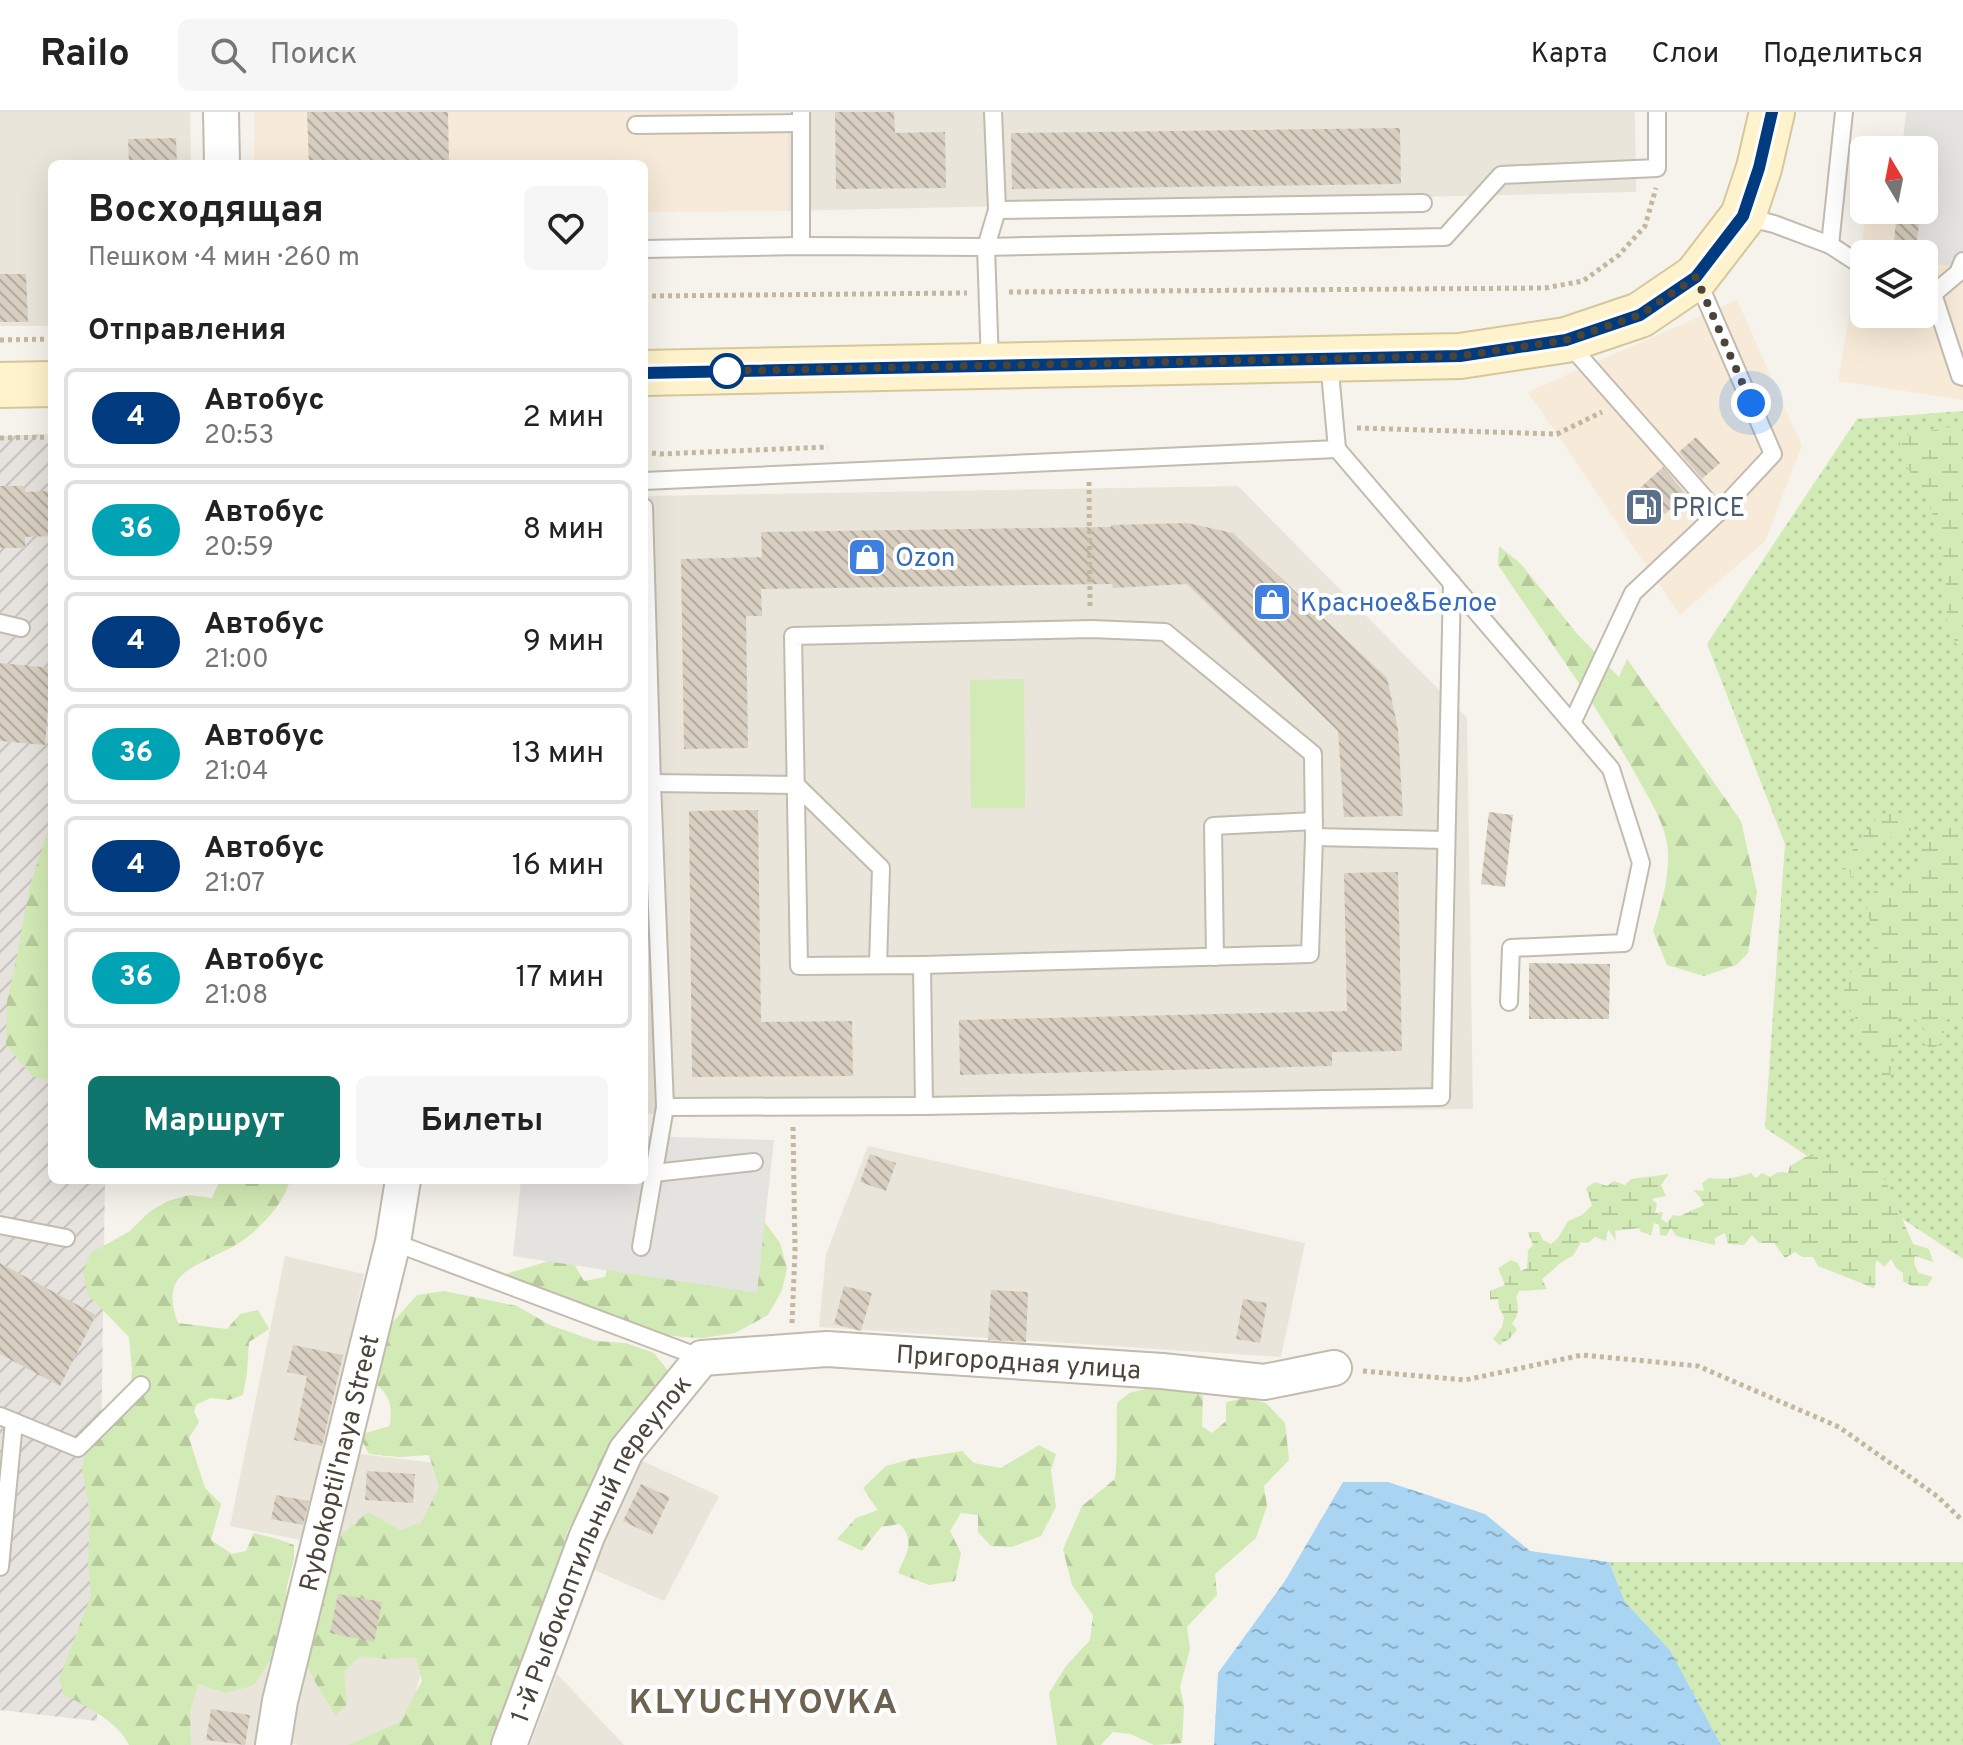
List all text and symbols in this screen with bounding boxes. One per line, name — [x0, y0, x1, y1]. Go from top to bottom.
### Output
search box — [178, 19, 738, 91]
text: Railo — [40, 31, 130, 80]
icon: search — [206, 33, 250, 77]
text: Поиск — [270, 37, 357, 74]
text: Карта — [1531, 37, 1607, 73]
text: Слои — [1651, 37, 1719, 73]
text: Поделиться — [1763, 37, 1923, 73]
north arrow — [1850, 136, 1938, 224]
map controls — [1850, 136, 1938, 328]
button: heart — [524, 186, 608, 270]
text: Восходящая — [88, 187, 324, 236]
button: layers — [1850, 240, 1938, 328]
text: Пешком · 4 мин · 260 m — [88, 242, 360, 275]
text: Отправления — [88, 313, 286, 350]
unlabelled marker — [710, 354, 744, 388]
text: Автобус — [204, 383, 325, 420]
your location — [1731, 383, 1771, 423]
text: 4 — [127, 400, 145, 436]
text: 2 мин — [523, 400, 604, 437]
text: 20:53 — [204, 420, 274, 453]
fuel station icon: PRICE — [1623, 486, 1665, 528]
place label: PRICE — [1672, 493, 1745, 526]
text: Автобус — [204, 495, 325, 532]
text: 36 — [119, 512, 153, 548]
text: 8 мин — [523, 512, 604, 549]
text: 20:59 — [204, 532, 274, 565]
shop icon: Ozon — [846, 536, 888, 578]
place label: Ozon — [895, 543, 955, 576]
shop icon: Красное&Белое — [1251, 581, 1293, 623]
place label: Красное&Белое — [1300, 588, 1497, 621]
text: Автобус — [204, 607, 325, 644]
text: 4 — [127, 624, 145, 660]
text: 9 мин — [523, 624, 604, 661]
text: 21:00 — [204, 644, 269, 677]
text: Автобус — [204, 719, 325, 756]
text: 36 — [119, 736, 153, 772]
text: 13 мин — [512, 736, 604, 773]
text: 21:04 — [204, 756, 268, 789]
text: Автобус — [204, 831, 325, 868]
text: 4 — [127, 848, 145, 884]
text: 16 мин — [512, 848, 604, 885]
text: 21:07 — [204, 868, 265, 901]
text: Автобус — [204, 943, 325, 980]
text: 36 — [119, 960, 153, 996]
text: 17 мин — [515, 960, 604, 997]
text: 21:08 — [204, 980, 268, 1013]
button: Маршрут — [88, 1076, 340, 1168]
button: Билеты — [356, 1076, 608, 1168]
street label: Rybokoptil'naya Street — [294, 1331, 389, 1595]
street label: Пригородная улица — [895, 1340, 1142, 1389]
street label: 1-й Рыбокоптильный переулок — [505, 1369, 700, 1728]
district label: KLYUCHYOVKA — [629, 1683, 899, 1726]

